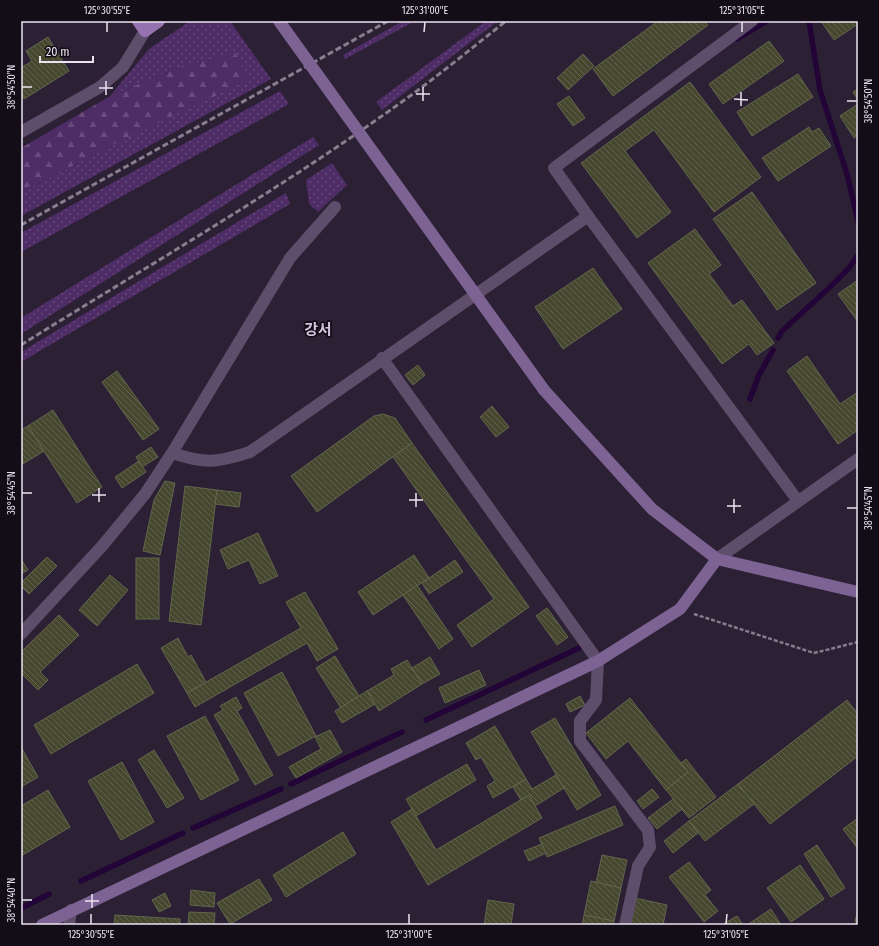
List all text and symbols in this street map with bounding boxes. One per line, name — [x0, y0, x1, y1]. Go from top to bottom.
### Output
text: 125°30'55"E — [84, 5, 131, 17]
text: 125°31'00"E — [402, 5, 448, 17]
text: 125°31'05"E — [719, 5, 765, 17]
scale bar — [40, 38, 93, 64]
text: 20 m — [46, 45, 70, 59]
text: 38°54'50"N — [6, 65, 18, 109]
text: 38°54'50"N — [863, 79, 875, 123]
district label: 강서 — [304, 321, 332, 339]
text: 38°54'45"N — [6, 471, 18, 515]
text: 38°54'45"N — [863, 486, 875, 530]
text: 38°54'40"N — [6, 878, 18, 922]
text: 125°30'55"E — [68, 929, 115, 941]
text: 125°31'00"E — [386, 929, 432, 941]
text: 125°31'05"E — [703, 929, 749, 941]

